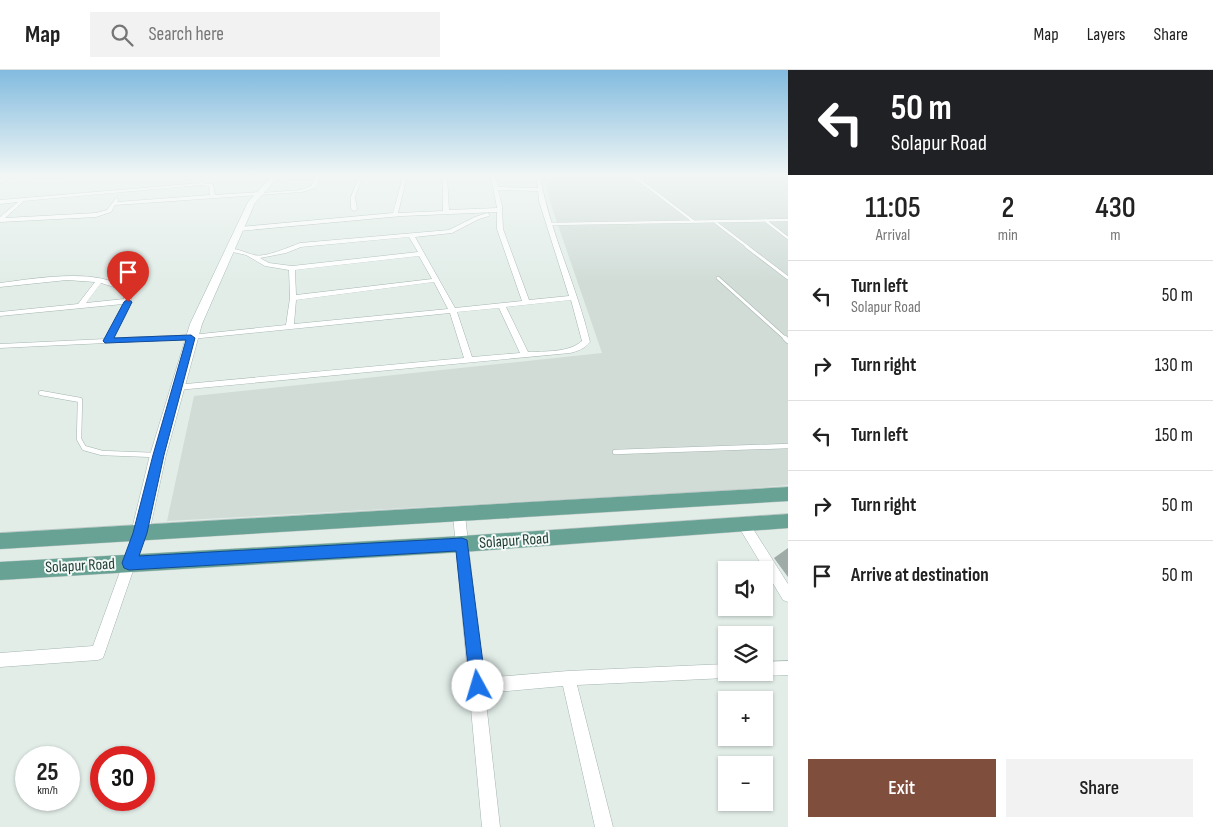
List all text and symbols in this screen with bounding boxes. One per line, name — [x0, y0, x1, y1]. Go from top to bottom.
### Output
search box — [90, 12, 440, 57]
text: Map — [25, 20, 60, 49]
icon: search — [108, 21, 136, 49]
text: Search here — [148, 23, 224, 46]
text: Map — [1034, 24, 1059, 45]
text: Layers — [1087, 24, 1126, 45]
text: Share — [1154, 24, 1188, 45]
text: 50 m — [891, 87, 952, 130]
icon: left — [808, 90, 873, 155]
text: Solapur Road — [891, 130, 987, 157]
text: 11:05 — [865, 190, 921, 226]
text: 2 — [1002, 190, 1014, 226]
text: 430 — [1095, 190, 1136, 226]
text: Arrival — [876, 226, 910, 245]
text: min — [998, 226, 1018, 245]
text: m — [1110, 226, 1121, 245]
pin — [107, 251, 149, 302]
icon: arrive — [114, 258, 142, 286]
text: Turn left — [851, 275, 908, 298]
icon: left — [808, 282, 836, 310]
text: 50 m — [1162, 284, 1193, 307]
text: Solapur Road — [851, 298, 921, 317]
icon: right — [808, 352, 836, 380]
text: Turn right — [851, 354, 916, 377]
text: 130 m — [1155, 354, 1193, 377]
icon: left — [808, 422, 836, 450]
text: Turn left — [851, 424, 908, 447]
text: 150 m — [1155, 424, 1193, 447]
icon: right — [808, 492, 836, 520]
text: Turn right — [851, 494, 916, 517]
text: 50 m — [1162, 494, 1193, 517]
street label: Solapur Road — [479, 529, 549, 553]
street label: Solapur Road — [45, 555, 115, 577]
map controls — [718, 561, 773, 811]
button: sound — [718, 561, 773, 616]
icon: arrive — [808, 562, 836, 590]
text: Arrive at destination — [851, 564, 989, 587]
text: 50 m — [1162, 564, 1193, 587]
button: layers — [718, 626, 773, 681]
position arrow — [451, 659, 503, 711]
button: + — [718, 691, 773, 746]
speed limit sign: 30 — [90, 746, 155, 811]
button: − — [718, 756, 773, 811]
text: 25 — [37, 757, 58, 788]
button: Exit — [808, 759, 996, 817]
button: Share — [1006, 759, 1193, 817]
text: km/h — [37, 783, 58, 798]

